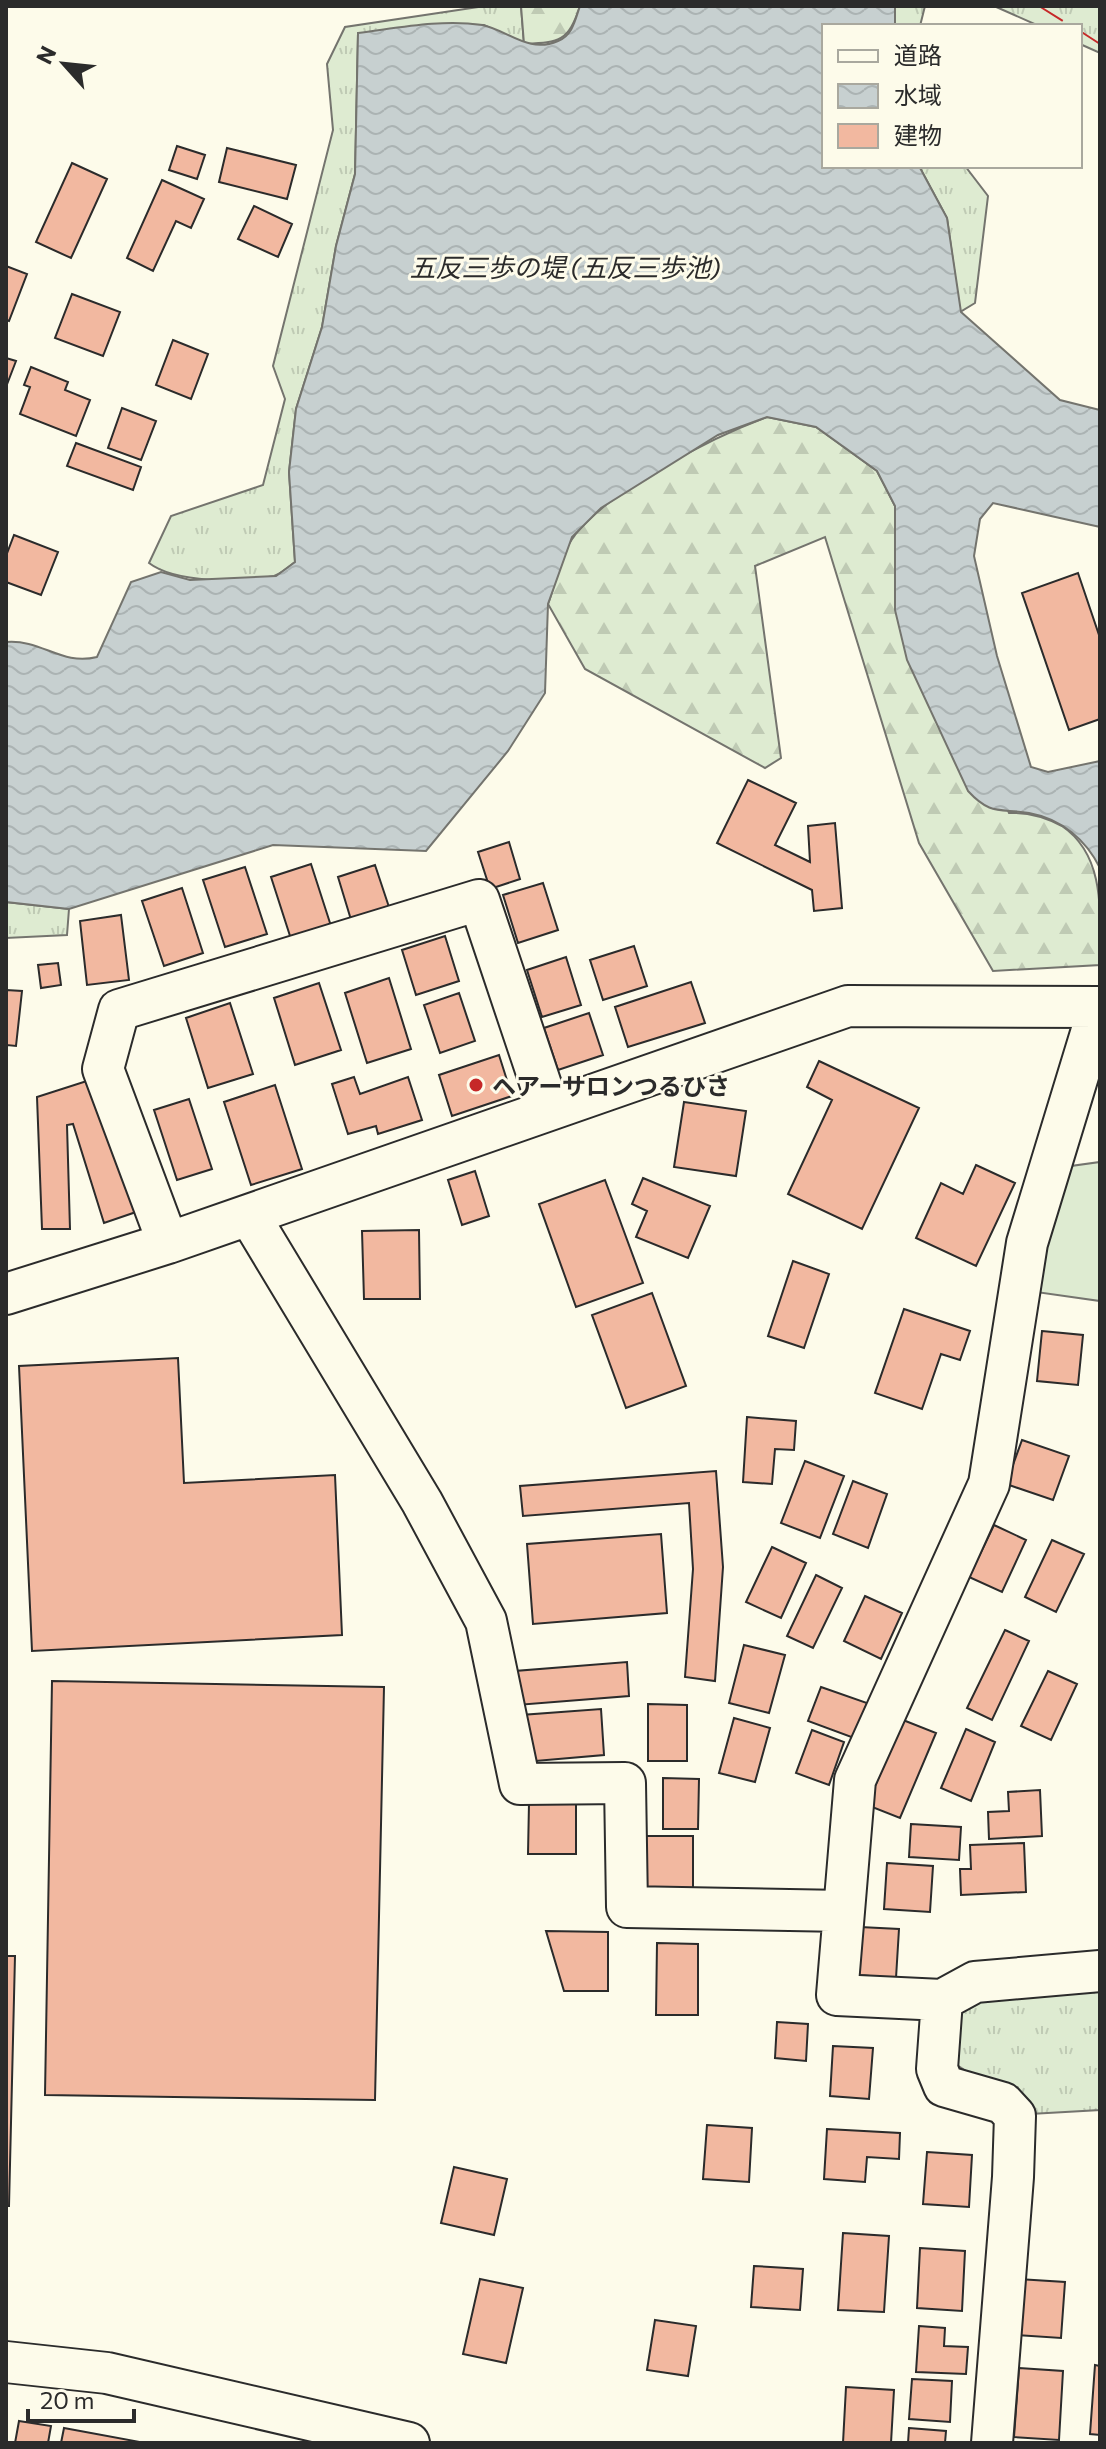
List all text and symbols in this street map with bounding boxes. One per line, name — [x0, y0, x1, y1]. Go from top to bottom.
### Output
north arrow — [24, 24, 104, 104]
legend — [822, 24, 1082, 168]
text: 道路 — [894, 40, 942, 69]
text: N — [30, 41, 62, 68]
text: 水域 — [894, 80, 942, 109]
text: 建物 — [894, 120, 942, 149]
water label: 五反三歩の堤 (五反三歩池) — [410, 251, 721, 282]
place label: ヘアーサロンつるひさ — [492, 1071, 730, 1100]
marker: ヘアーサロンつるひさ — [467, 1076, 485, 1094]
scale bar — [28, 2373, 134, 2423]
text: 20 m — [40, 2385, 94, 2414]

